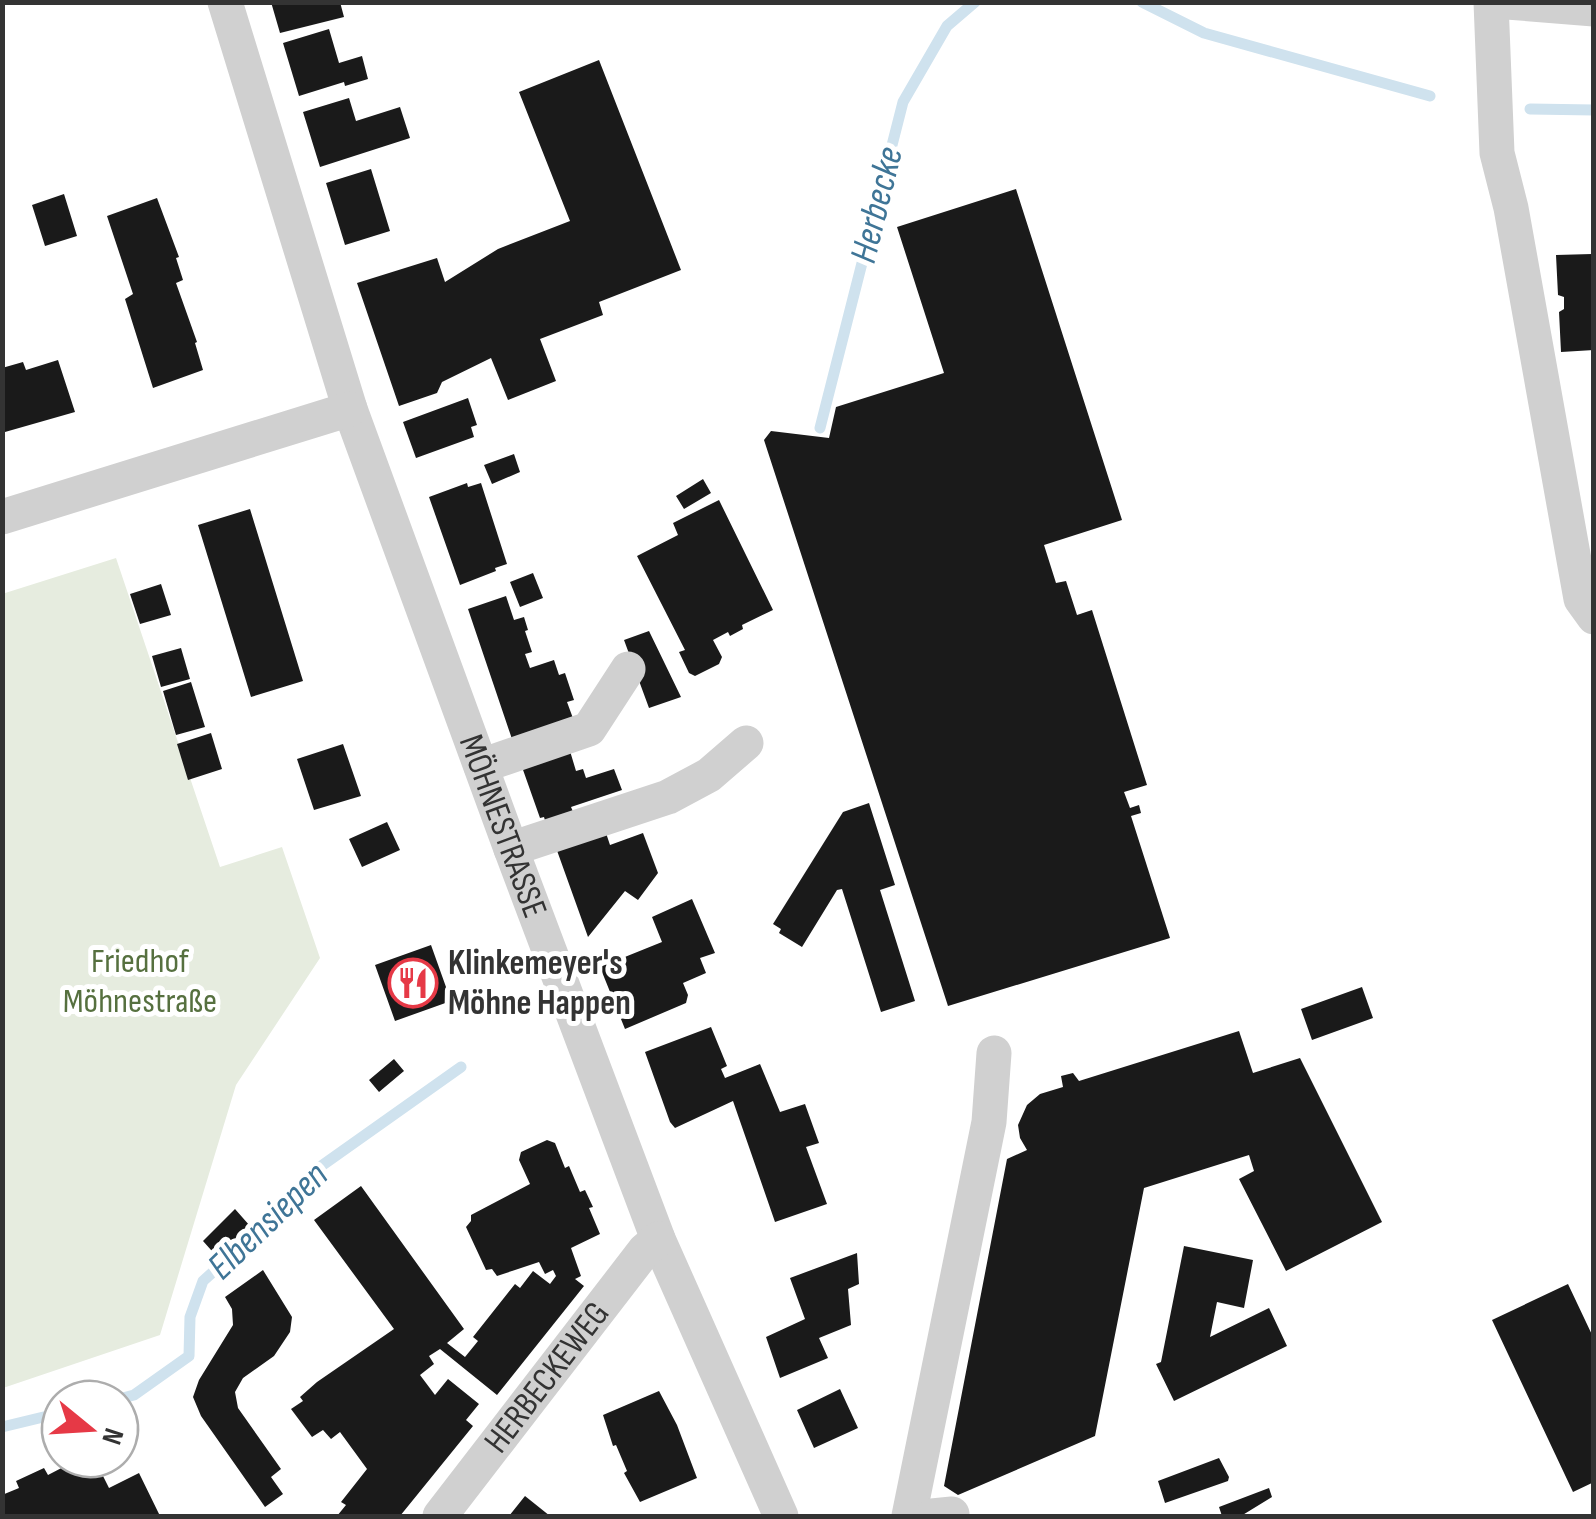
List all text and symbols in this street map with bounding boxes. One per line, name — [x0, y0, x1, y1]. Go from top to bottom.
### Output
water label: Herbecke — [841, 142, 913, 268]
street label: MÖHNESTRASSE — [450, 729, 556, 924]
park label: Friedhof Möhnestraße — [63, 940, 217, 1023]
place label: Klinkemeyer's Möhne Happen — [448, 942, 631, 1025]
restaurant icon: Klinkemeyer's Möhne Happen — [387, 957, 439, 1009]
water label: Elbensiepen — [199, 1153, 337, 1289]
street label: HERBECKEWEG — [475, 1293, 619, 1462]
north arrow — [40, 1379, 140, 1479]
text: N — [94, 1424, 130, 1448]

